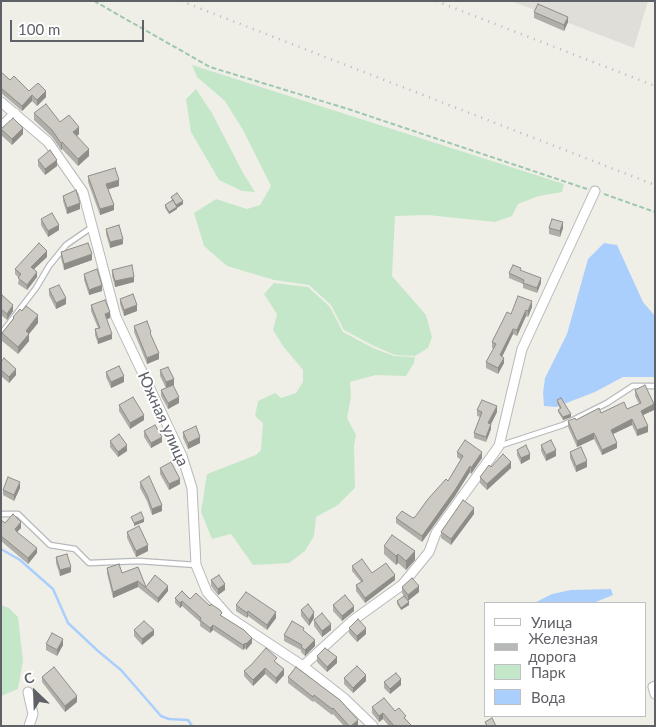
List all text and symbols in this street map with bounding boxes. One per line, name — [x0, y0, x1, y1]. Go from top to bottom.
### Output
scale bar — [12, 10, 146, 42]
text: 100 m — [18, 20, 60, 38]
street label: Южная улица — [134, 369, 192, 469]
legend — [483, 602, 646, 717]
text: Улица — [531, 613, 572, 631]
text: Железная дорога — [528, 629, 598, 665]
text: Парк — [531, 663, 565, 681]
north arrow — [10, 667, 60, 717]
text: С — [21, 668, 36, 687]
text: Вода — [531, 688, 566, 706]

